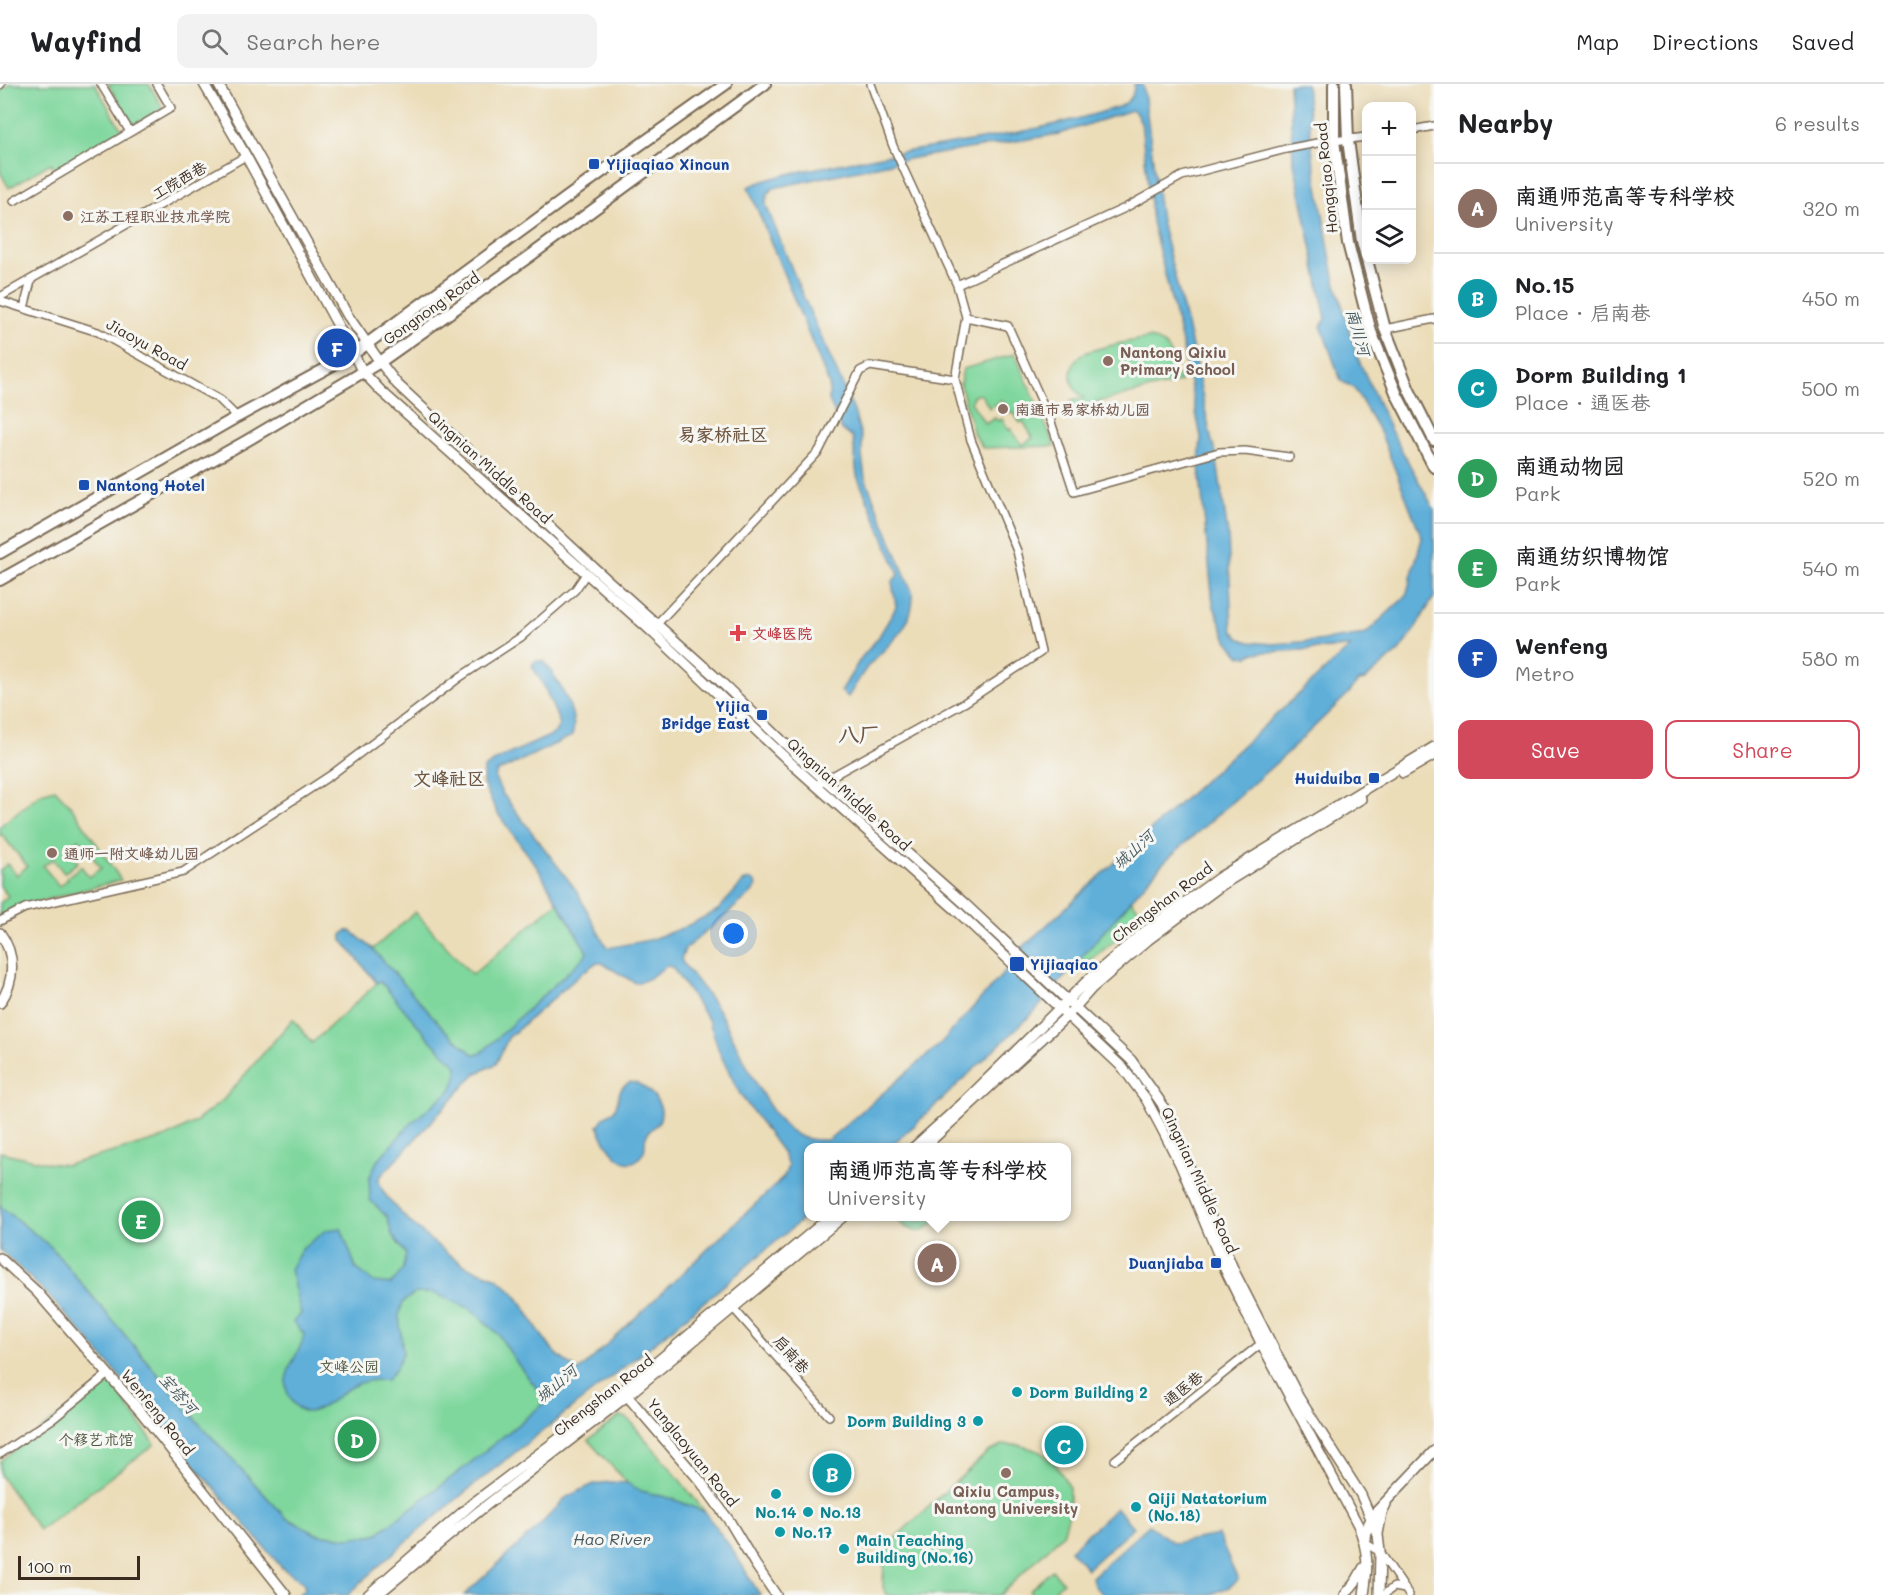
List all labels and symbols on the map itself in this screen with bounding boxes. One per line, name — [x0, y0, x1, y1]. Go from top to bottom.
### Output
street label: Hongqiao Road — [1310, 122, 1342, 234]
place label: Yijiaqiao Xincun — [606, 154, 729, 174]
street label: 工院西巷 — [148, 156, 210, 204]
marker: Yijiaqiao Xincun — [587, 157, 601, 171]
place label: 江苏工程职业技术学院 — [80, 206, 230, 226]
marker: 江苏工程职业技术学院 — [61, 209, 75, 223]
street label: Gongnong Road — [379, 267, 483, 349]
water label: 南川河 — [1342, 306, 1377, 361]
street label: Jiaoyu Road — [103, 314, 191, 374]
pin: F — [318, 326, 356, 370]
place label: Nantong Qixiu Primary School — [1120, 342, 1235, 379]
marker: Nantong Qixiu Primary School — [1101, 354, 1115, 368]
place label: 南通市易家桥幼儿园 — [1015, 399, 1150, 419]
marker: 南通市易家桥幼儿园 — [996, 402, 1010, 416]
street label: Qingnian Middle Road — [424, 406, 556, 528]
district label: 易家桥社区 — [678, 422, 768, 446]
place label: Nantong Hotel — [96, 475, 205, 495]
marker: Nantong Hotel — [77, 478, 91, 492]
place label: 文峰医院 — [752, 623, 812, 643]
marker: 文峰医院 — [729, 624, 747, 642]
place label: Yijia Bridge East — [661, 696, 750, 733]
marker: Yijia Bridge East — [755, 708, 769, 722]
district label: 八厂 — [838, 720, 880, 747]
street label: Qingnian Middle Road — [783, 733, 915, 855]
district label: 文峰社区 — [413, 766, 485, 790]
place label: Huiduiba — [1294, 768, 1362, 788]
marker: Huiduiba — [1367, 771, 1381, 785]
water label: 城山河 — [1108, 823, 1160, 873]
place label: 通师一附文峰幼儿园 — [64, 843, 199, 863]
marker: 通师一附文峰幼儿园 — [45, 846, 59, 860]
street label: Chengshan Road — [1108, 858, 1216, 946]
your location — [719, 919, 748, 948]
place label: Yijiaqiao — [1030, 954, 1098, 974]
marker: Yijiaqiao — [1008, 955, 1026, 973]
street label: Qingnian Middle Road — [1157, 1104, 1243, 1256]
pin: E — [122, 1198, 160, 1242]
pin: A — [918, 1240, 956, 1286]
place label: Duanjiaba — [1128, 1253, 1204, 1273]
marker: Duanjiaba — [1209, 1256, 1223, 1270]
street label: 启南巷 — [770, 1330, 814, 1378]
street label: Chengshan Road — [549, 1350, 657, 1440]
park label: 文峰公园 — [319, 1356, 379, 1376]
water label: 城山河 — [531, 1358, 583, 1406]
street label: Wenfeng Road — [117, 1365, 199, 1459]
street label: 通医巷 — [1159, 1366, 1207, 1410]
water label: 宝塔河 — [155, 1368, 205, 1420]
place label: Dorm Building 2 — [1029, 1382, 1148, 1402]
marker: Dorm Building 2 — [1010, 1385, 1024, 1399]
street label: Yanglaoyuan Road — [643, 1394, 743, 1510]
place label: Dorm Building 3 — [847, 1411, 966, 1431]
marker: Dorm Building 3 — [971, 1414, 985, 1428]
pin: D — [338, 1416, 376, 1462]
pin: C — [1044, 1422, 1084, 1468]
park label: 个簃艺术馆 — [58, 1429, 134, 1449]
pin: B — [812, 1450, 852, 1496]
marker: Qixiu Campus, Nantong University — [999, 1466, 1013, 1480]
place label: Qixiu Campus, Nantong University — [934, 1481, 1078, 1518]
marker: No.14 — [769, 1487, 783, 1501]
place label: Qiji Natatorium (No.18) — [1148, 1488, 1267, 1525]
marker: Qiji Natatorium (No.18) — [1129, 1500, 1143, 1514]
place label: No.14 — [755, 1502, 797, 1522]
place label: No.13 — [820, 1502, 861, 1522]
marker: No.13 — [801, 1505, 815, 1519]
place label: No.17 — [792, 1522, 832, 1542]
marker: No.17 — [773, 1525, 787, 1539]
water label: Hao River — [573, 1528, 651, 1549]
place label: Main Teaching Building (No.16) — [856, 1530, 973, 1567]
marker: Main Teaching Building (No.16) — [837, 1542, 851, 1556]
scale bar — [18, 1553, 140, 1580]

